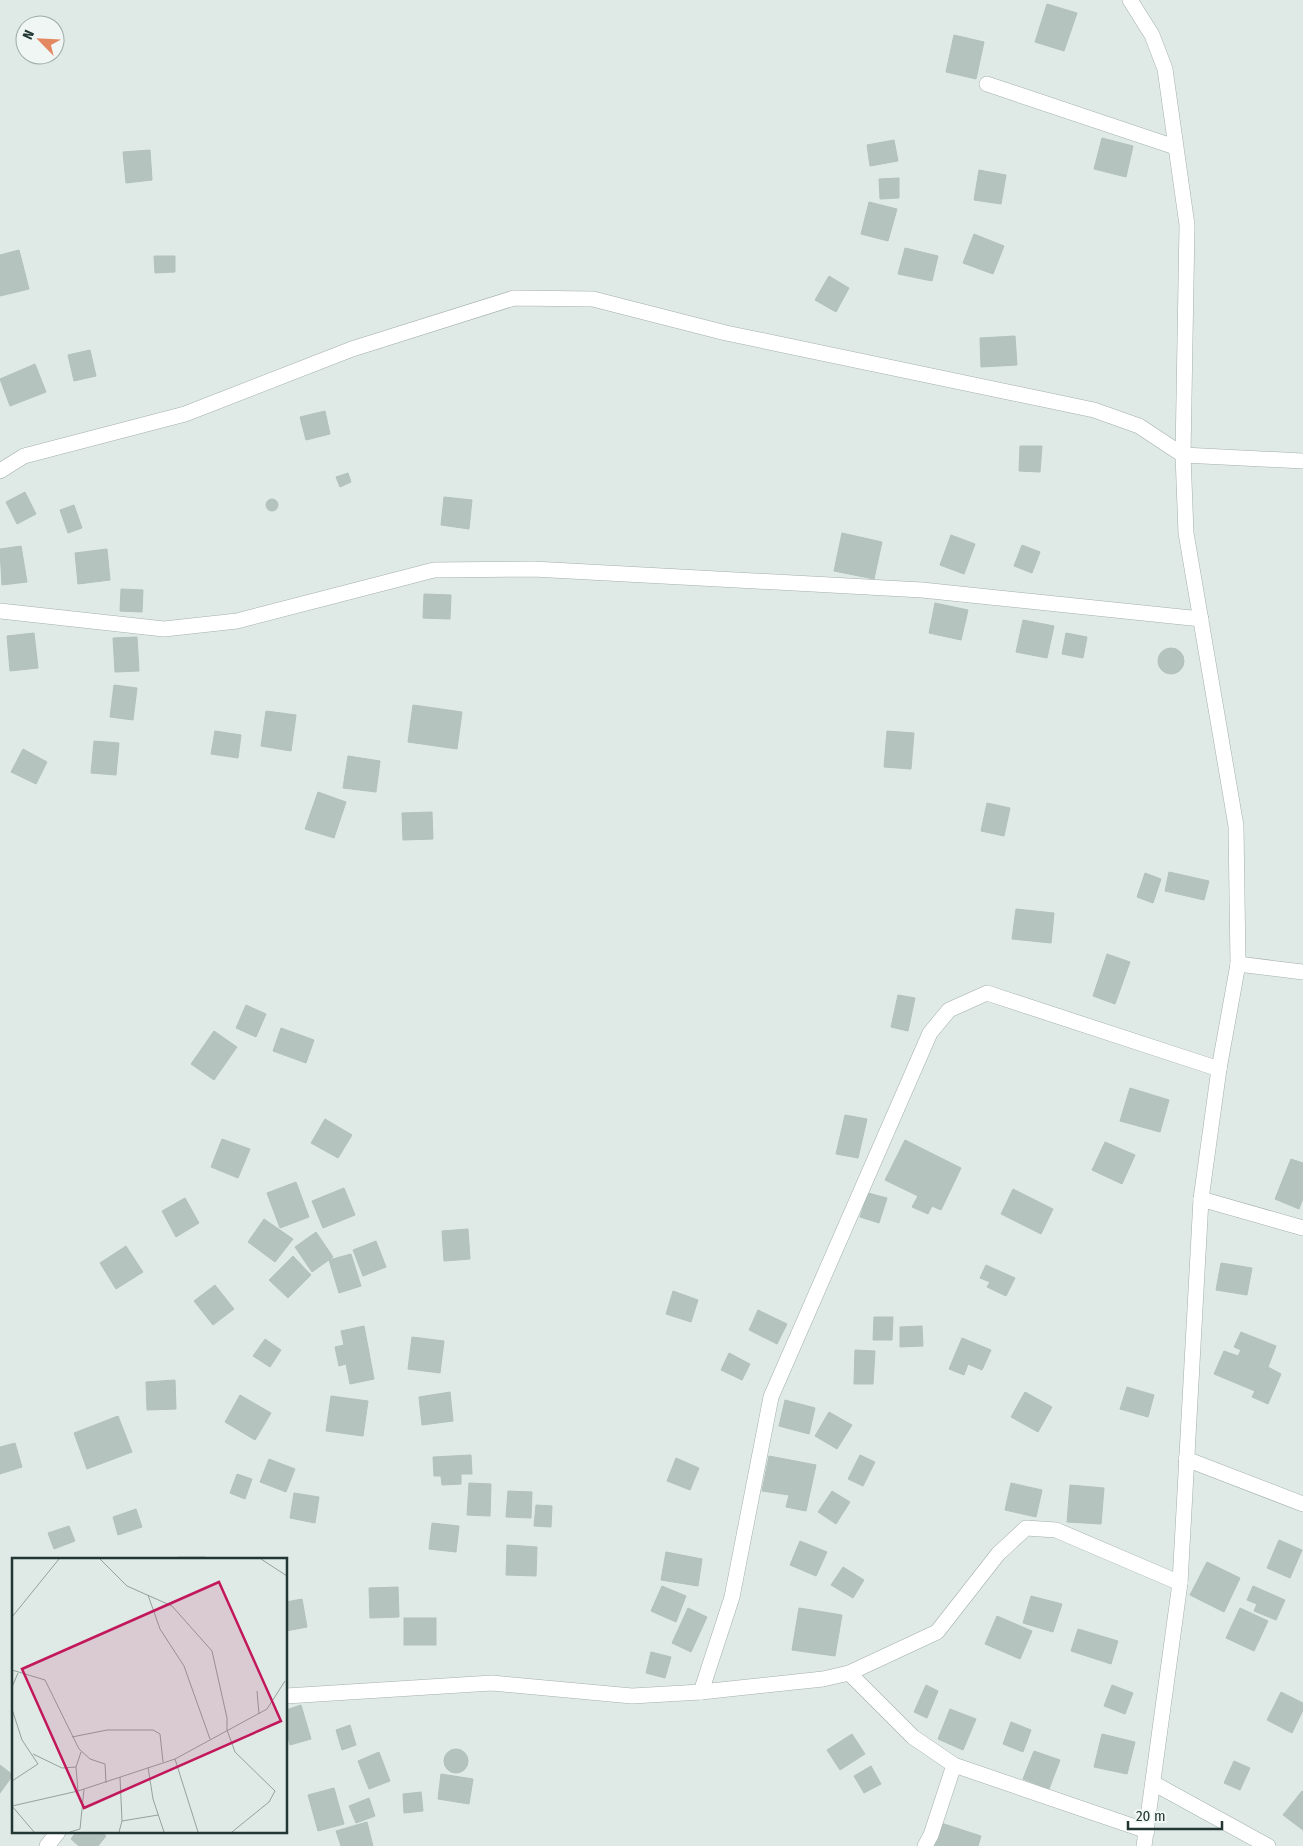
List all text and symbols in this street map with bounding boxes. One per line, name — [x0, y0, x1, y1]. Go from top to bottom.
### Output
north arrow — [15, 15, 65, 65]
text: N — [19, 28, 38, 42]
inset map — [12, 1558, 288, 1834]
scale bar — [1128, 1798, 1222, 1830]
text: 20 m — [1136, 1807, 1166, 1825]

